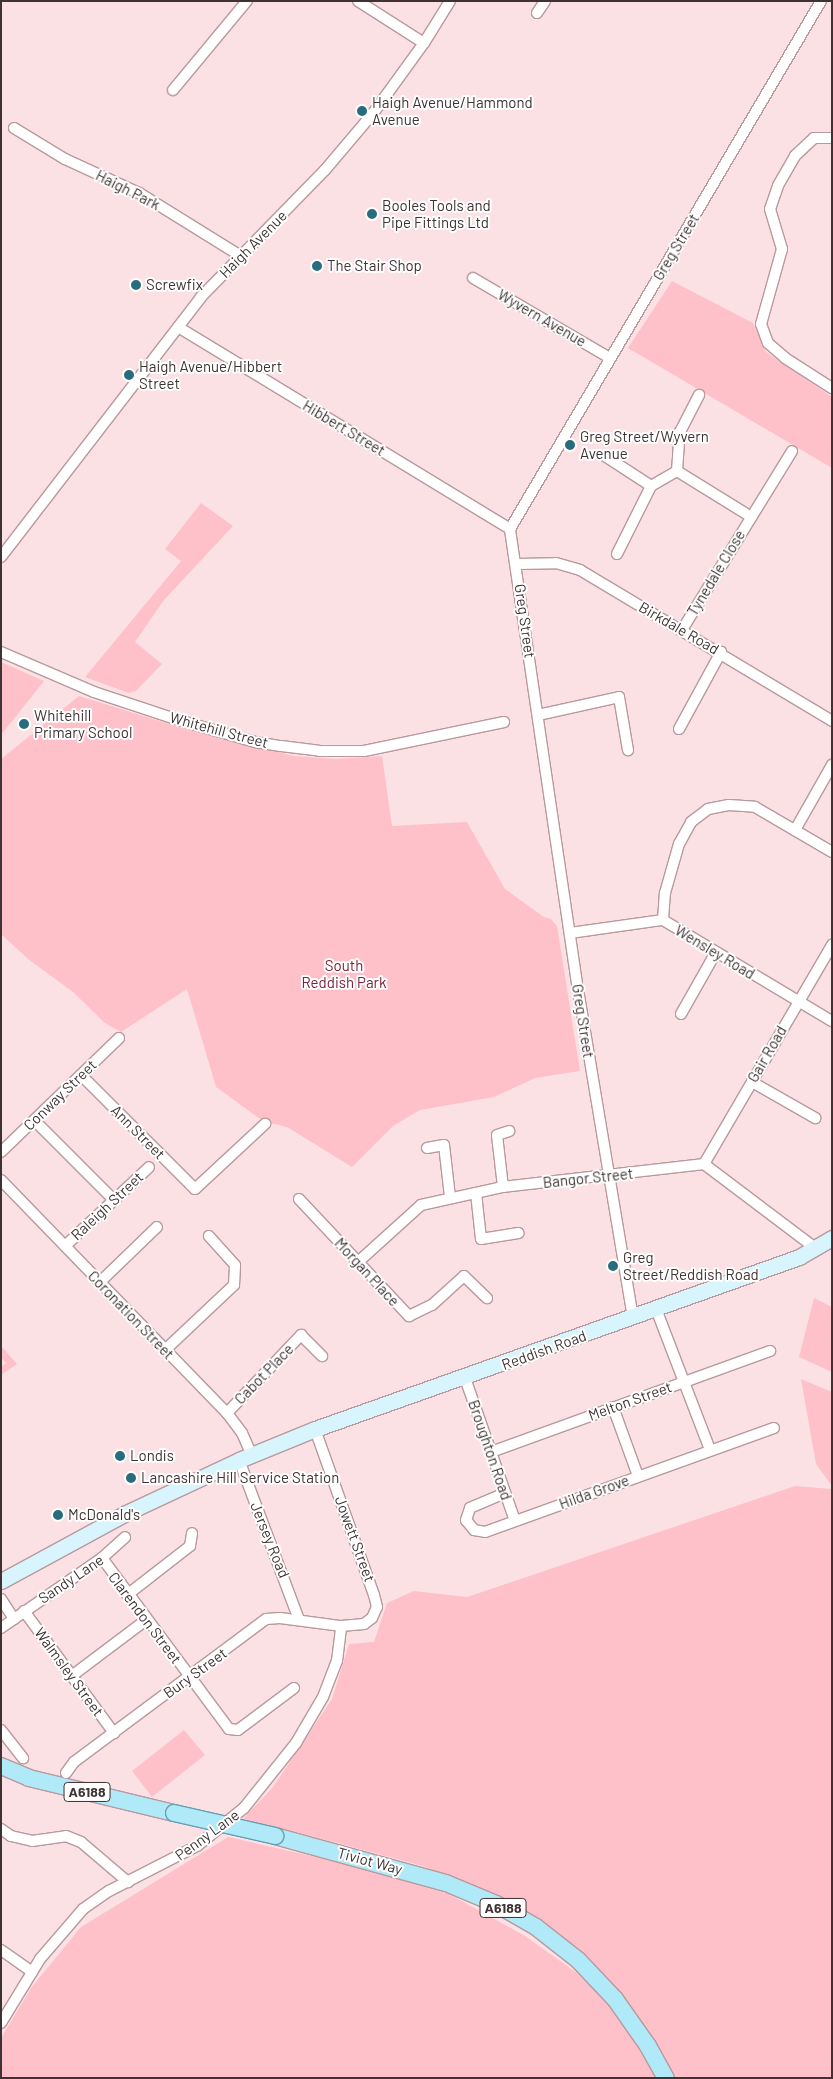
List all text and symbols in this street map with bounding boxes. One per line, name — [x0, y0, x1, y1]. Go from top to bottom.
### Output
place label: Haigh Avenue/Hammond Avenue — [372, 93, 533, 128]
marker: Haigh Avenue/Hammond Avenue — [356, 105, 368, 117]
street label: Haigh Park — [93, 166, 163, 214]
place label: Booles Tools and Pipe Fittings Ltd — [382, 196, 491, 231]
street label: Haigh Avenue — [215, 206, 291, 282]
marker: Booles Tools and Pipe Fittings Ltd — [366, 208, 378, 220]
street label: Greg Street — [649, 210, 703, 284]
place label: The Stair Shop — [327, 257, 422, 275]
marker: The Stair Shop — [311, 260, 323, 272]
place label: Screwfix — [146, 276, 203, 294]
marker: Screwfix — [130, 279, 142, 291]
street label: Wyvern Avenue — [495, 285, 589, 351]
place label: Haigh Avenue/Hibbert Street — [139, 357, 282, 392]
marker: Haigh Avenue/Hibbert Street — [123, 369, 135, 381]
street label: Hibbert Street — [300, 396, 388, 460]
place label: Greg Street/Wyvern Avenue — [580, 427, 709, 462]
marker: Greg Street/Wyvern Avenue — [564, 439, 576, 451]
street label: Tynedale Close — [683, 527, 749, 619]
street label: Greg Street — [511, 583, 539, 659]
street label: Birkdale Road — [636, 598, 722, 658]
place label: Whitehill Primary School — [34, 706, 132, 741]
street label: Whitehill Street — [168, 708, 270, 752]
marker: Whitehill Primary School — [18, 718, 30, 730]
street label: Wensley Road — [672, 921, 758, 983]
park label: South Reddish Park — [301, 956, 387, 991]
street label: Greg Street — [568, 983, 598, 1059]
street label: Gair Road — [744, 1023, 790, 1085]
street label: Conway Street — [20, 1056, 100, 1134]
street label: Ann Street — [107, 1101, 169, 1163]
street label: Bangor Street — [542, 1164, 634, 1192]
street label: Raleigh Street — [67, 1168, 147, 1244]
street label: Morgan Place — [331, 1234, 403, 1310]
place label: Greg Street/Reddish Road — [623, 1248, 759, 1283]
marker: Greg Street/Reddish Road — [607, 1260, 619, 1272]
street label: Coronation Street — [84, 1267, 178, 1363]
street label: Reddish Road — [499, 1326, 589, 1374]
street label: Cabot Place — [231, 1340, 297, 1408]
street label: Melton Street — [586, 1378, 674, 1424]
street label: Broughton Road — [464, 1398, 516, 1502]
place label: Londis — [130, 1447, 174, 1465]
marker: Londis — [114, 1450, 126, 1462]
place label: Lancashire Hill Service Station — [141, 1469, 339, 1487]
street label: Hilda Grove — [557, 1471, 631, 1513]
marker: Lancashire Hill Service Station — [125, 1472, 137, 1484]
street label: Jowett Street — [331, 1494, 379, 1584]
street label: Jersey Road — [247, 1499, 293, 1581]
place label: McDonald's — [68, 1506, 140, 1524]
marker: McDonald's — [52, 1509, 64, 1521]
street label: Sandy Lane — [35, 1551, 107, 1607]
street label: Clarendon Street — [105, 1569, 185, 1667]
street label: Walmsley Street — [31, 1624, 107, 1720]
street label: Bury Street — [160, 1644, 230, 1702]
road number: A6188 — [63, 1780, 111, 1804]
street label: Penny Lane — [171, 1806, 243, 1864]
street label: Tiviot Way — [336, 1844, 404, 1878]
road number: A6188 — [479, 1896, 527, 1920]

